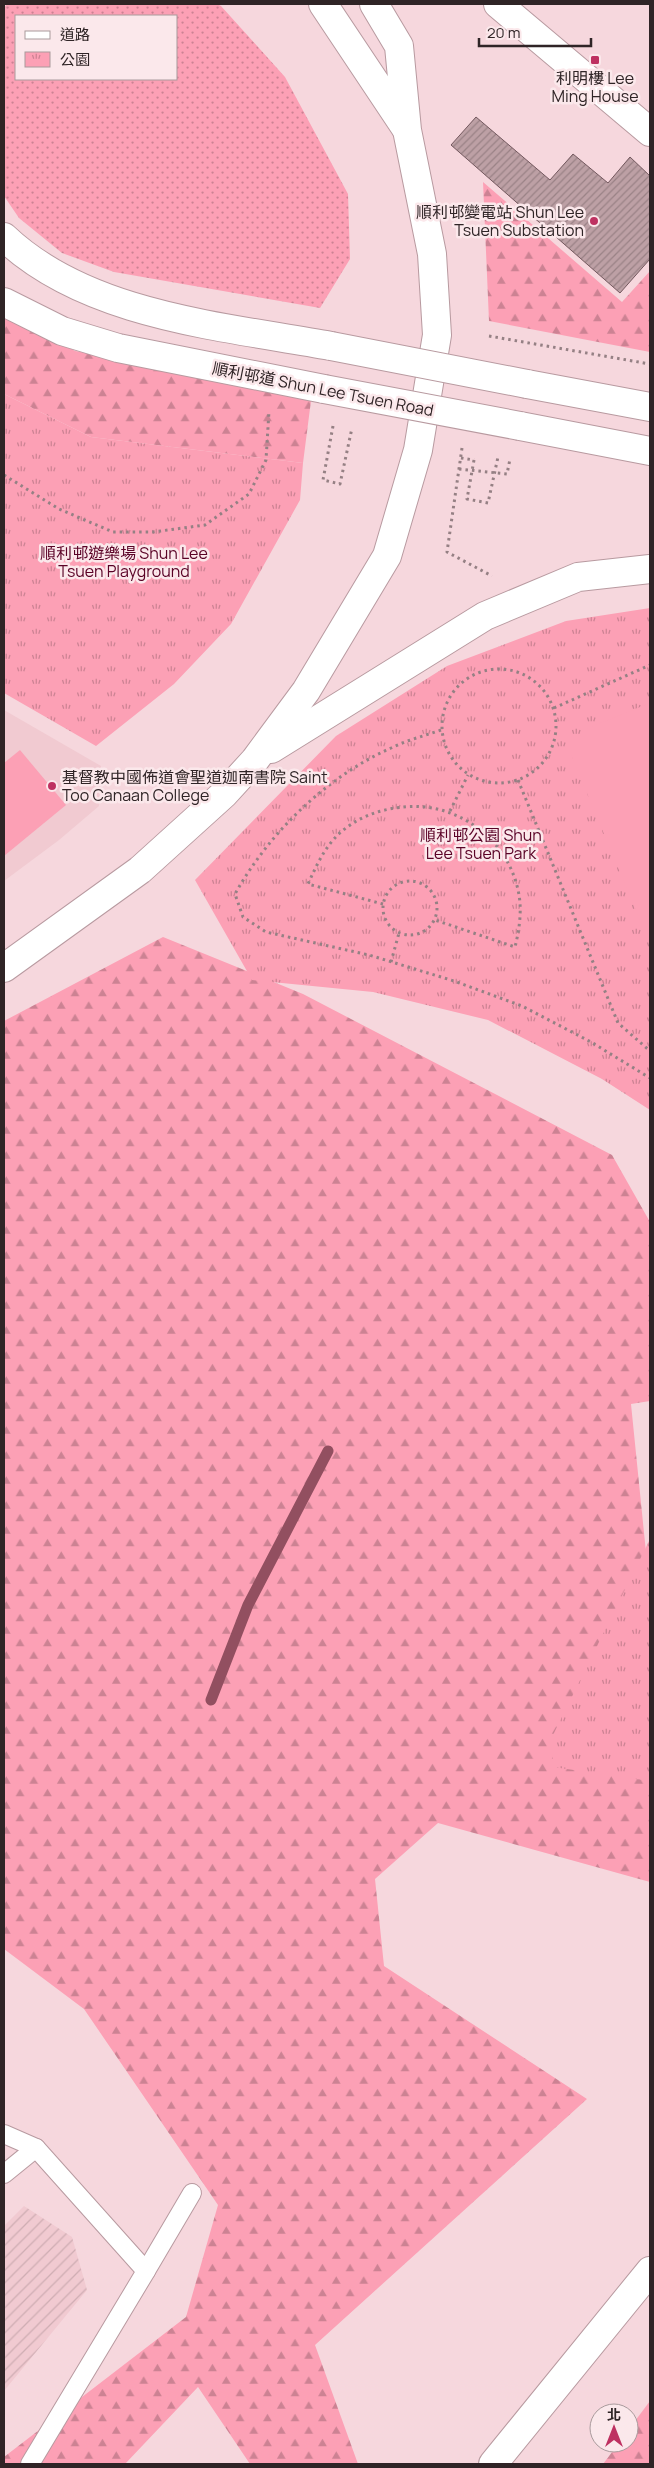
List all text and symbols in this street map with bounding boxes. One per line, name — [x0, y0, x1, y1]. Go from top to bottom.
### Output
legend — [15, 15, 178, 80]
scale bar — [479, 15, 592, 47]
text: 20 m — [487, 22, 520, 43]
text: 道路 — [60, 24, 90, 45]
text: 公園 — [60, 49, 90, 70]
marker: 利明樓 Lee Ming House — [589, 54, 601, 66]
place label: 利明樓 Lee Ming House — [551, 67, 639, 107]
place label: 順利邨變電站 Shun Lee Tsuen Substation — [416, 201, 584, 241]
marker: 順利邨變電站 Shun Lee Tsuen Substation — [588, 215, 600, 227]
street label: 順利邨道 Shun Lee Tsuen Road — [210, 357, 436, 421]
park label: 順利邨遊樂場 Shun Lee Tsuen Playground — [40, 542, 208, 582]
place label: 基督教中國佈道會聖道迦南書院 Saint Too Canaan College — [62, 766, 328, 806]
marker: 基督教中國佈道會聖道迦南書院 Saint Too Canaan College — [46, 780, 58, 792]
park label: 順利邨公園 Shun Lee Tsuen Park — [420, 824, 542, 864]
north arrow — [589, 2403, 639, 2453]
text: 北 — [607, 2405, 621, 2424]

